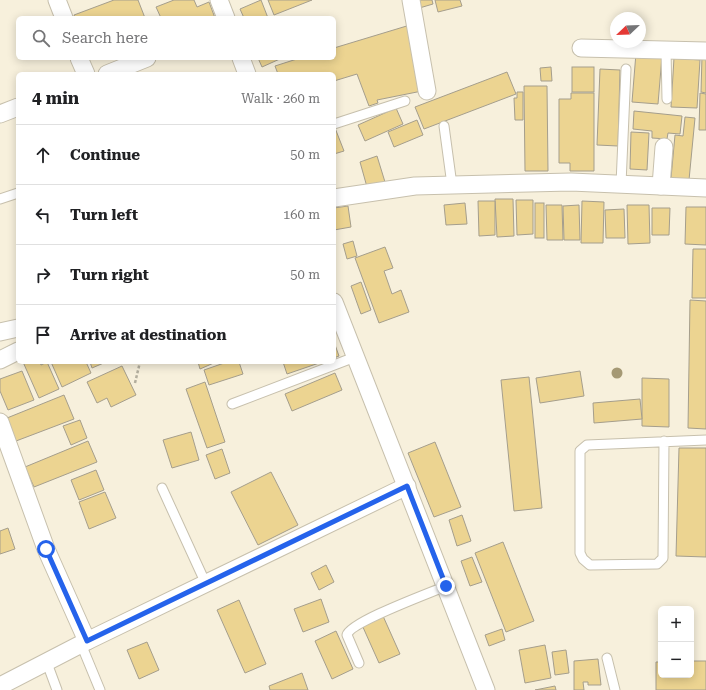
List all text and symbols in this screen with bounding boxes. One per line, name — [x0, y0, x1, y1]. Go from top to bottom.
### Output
north arrow — [610, 12, 646, 48]
search box — [16, 16, 336, 60]
icon: search — [30, 27, 52, 49]
text: Search here — [62, 29, 148, 47]
text: 4 min — [32, 88, 79, 108]
text: Walk · 260 m — [241, 91, 320, 106]
icon: ahead — [32, 144, 54, 166]
text: Continue — [70, 146, 140, 164]
text: 50 m — [290, 147, 320, 162]
icon: left — [32, 204, 54, 226]
text: Turn left — [70, 206, 138, 224]
text: 160 m — [283, 207, 320, 222]
icon: right — [32, 264, 54, 286]
text: Turn right — [70, 266, 149, 284]
text: 50 m — [290, 267, 320, 282]
icon: arrive — [32, 324, 54, 346]
text: Arrive at destination — [70, 326, 226, 344]
route start — [37, 540, 55, 558]
route end — [437, 577, 455, 595]
map controls — [658, 606, 694, 678]
button: + — [658, 606, 694, 642]
button: − — [658, 642, 694, 678]

